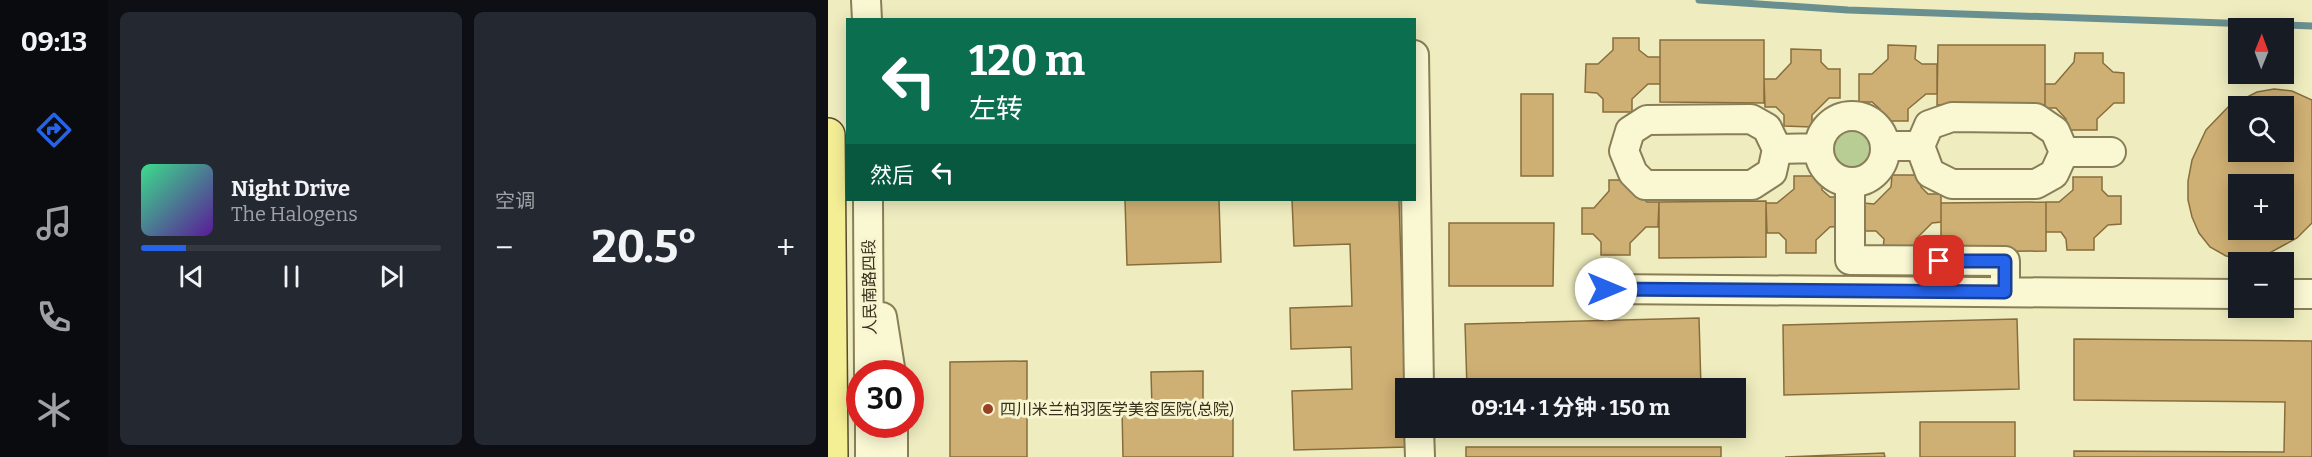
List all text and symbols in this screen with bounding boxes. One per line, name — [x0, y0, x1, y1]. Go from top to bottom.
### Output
north arrow — [2228, 18, 2294, 84]
map controls — [2228, 18, 2294, 318]
text: 09:13 — [21, 26, 87, 58]
text: 120 m — [969, 36, 1085, 86]
icon: left — [870, 42, 948, 120]
text: 左转 — [969, 93, 1023, 125]
button: search — [2228, 96, 2294, 162]
icon: directions — [33, 109, 75, 151]
icon: left — [926, 156, 959, 189]
text: 然后 — [870, 162, 914, 189]
button: + — [2228, 174, 2294, 240]
text: Night Drive — [231, 175, 350, 202]
text: 空调 — [495, 189, 535, 213]
icon: music — [33, 202, 75, 244]
text: The Halogens — [231, 202, 358, 226]
text: 20.5° — [592, 220, 698, 274]
text: − — [495, 228, 513, 268]
text: + — [776, 228, 795, 268]
pin — [1913, 235, 1964, 286]
street label: 人民南路四段 — [859, 239, 880, 335]
icon: arrive — [1922, 244, 1955, 277]
button: − — [2228, 252, 2294, 318]
position arrow — [1574, 257, 1638, 321]
icon: previous — [175, 260, 208, 293]
icon: pause — [275, 260, 308, 293]
icon: next — [375, 260, 408, 293]
icon: phone — [33, 296, 75, 338]
speed limit sign: 30 — [846, 360, 924, 438]
icon: climate — [33, 389, 75, 431]
text: 09:14 · 1 分钟 · 150 m — [1471, 394, 1670, 421]
place label: 四川米兰柏羽医学美容医院(总院) — [1000, 400, 1234, 419]
marker: 四川米兰柏羽医学美容医院(总院) — [981, 402, 995, 416]

